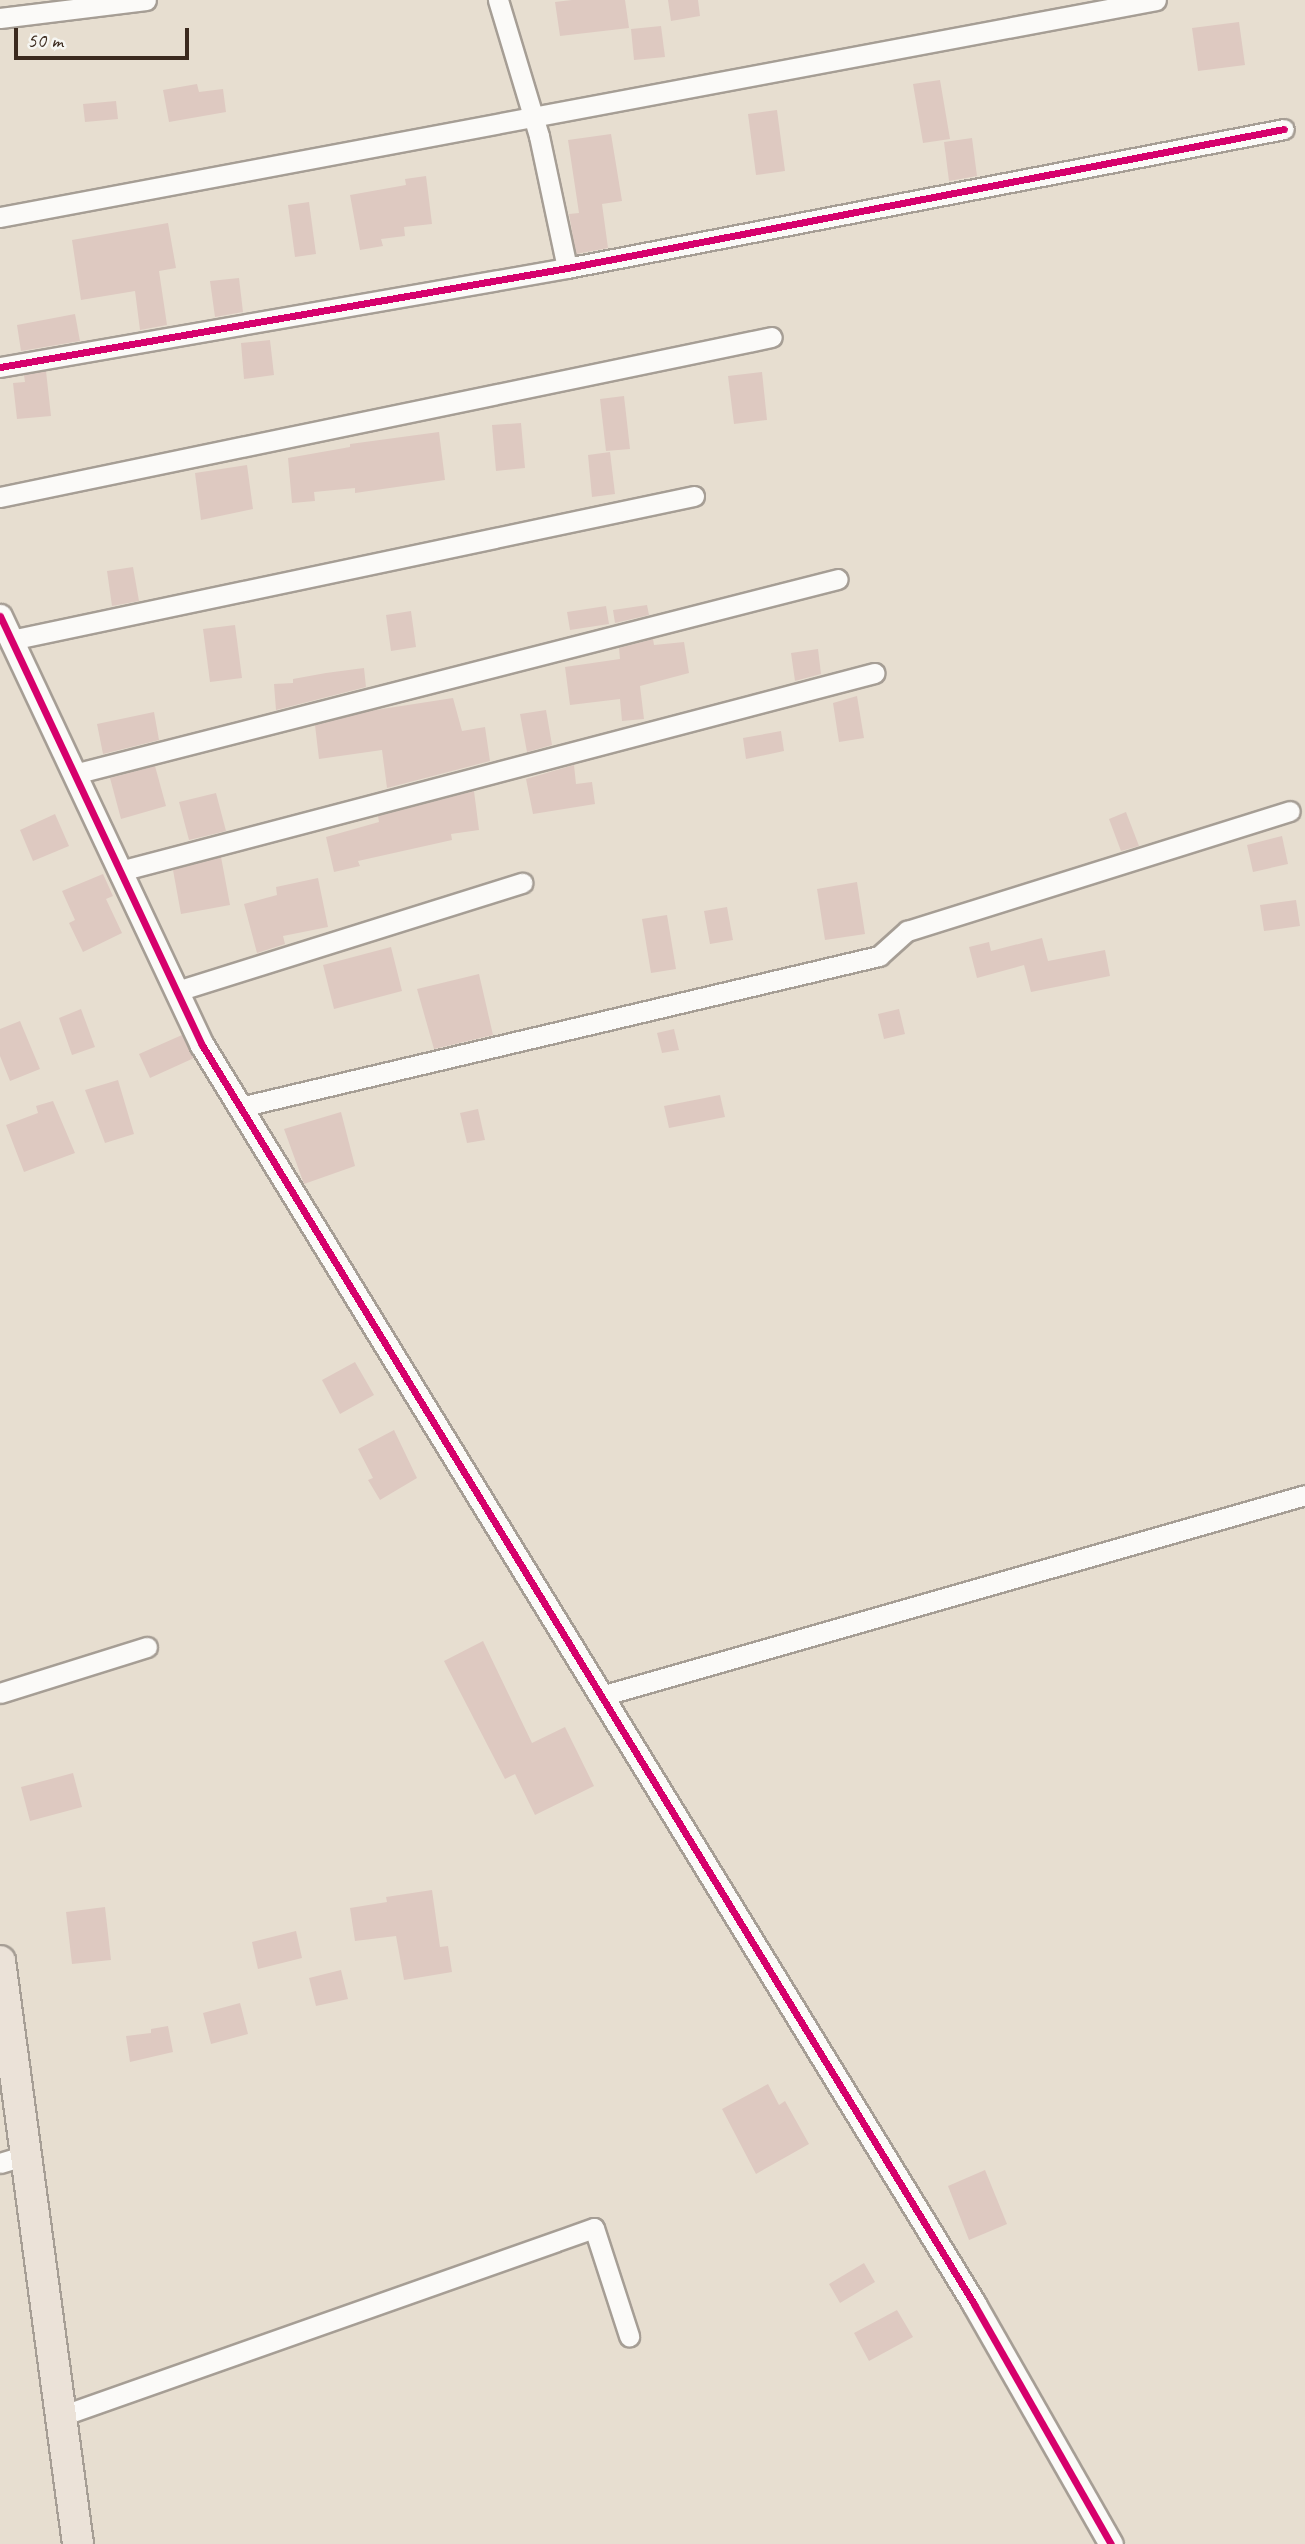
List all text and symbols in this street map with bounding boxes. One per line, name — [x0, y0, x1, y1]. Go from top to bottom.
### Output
scale bar — [18, 14, 192, 58]
text: 50 m — [27, 27, 63, 53]

